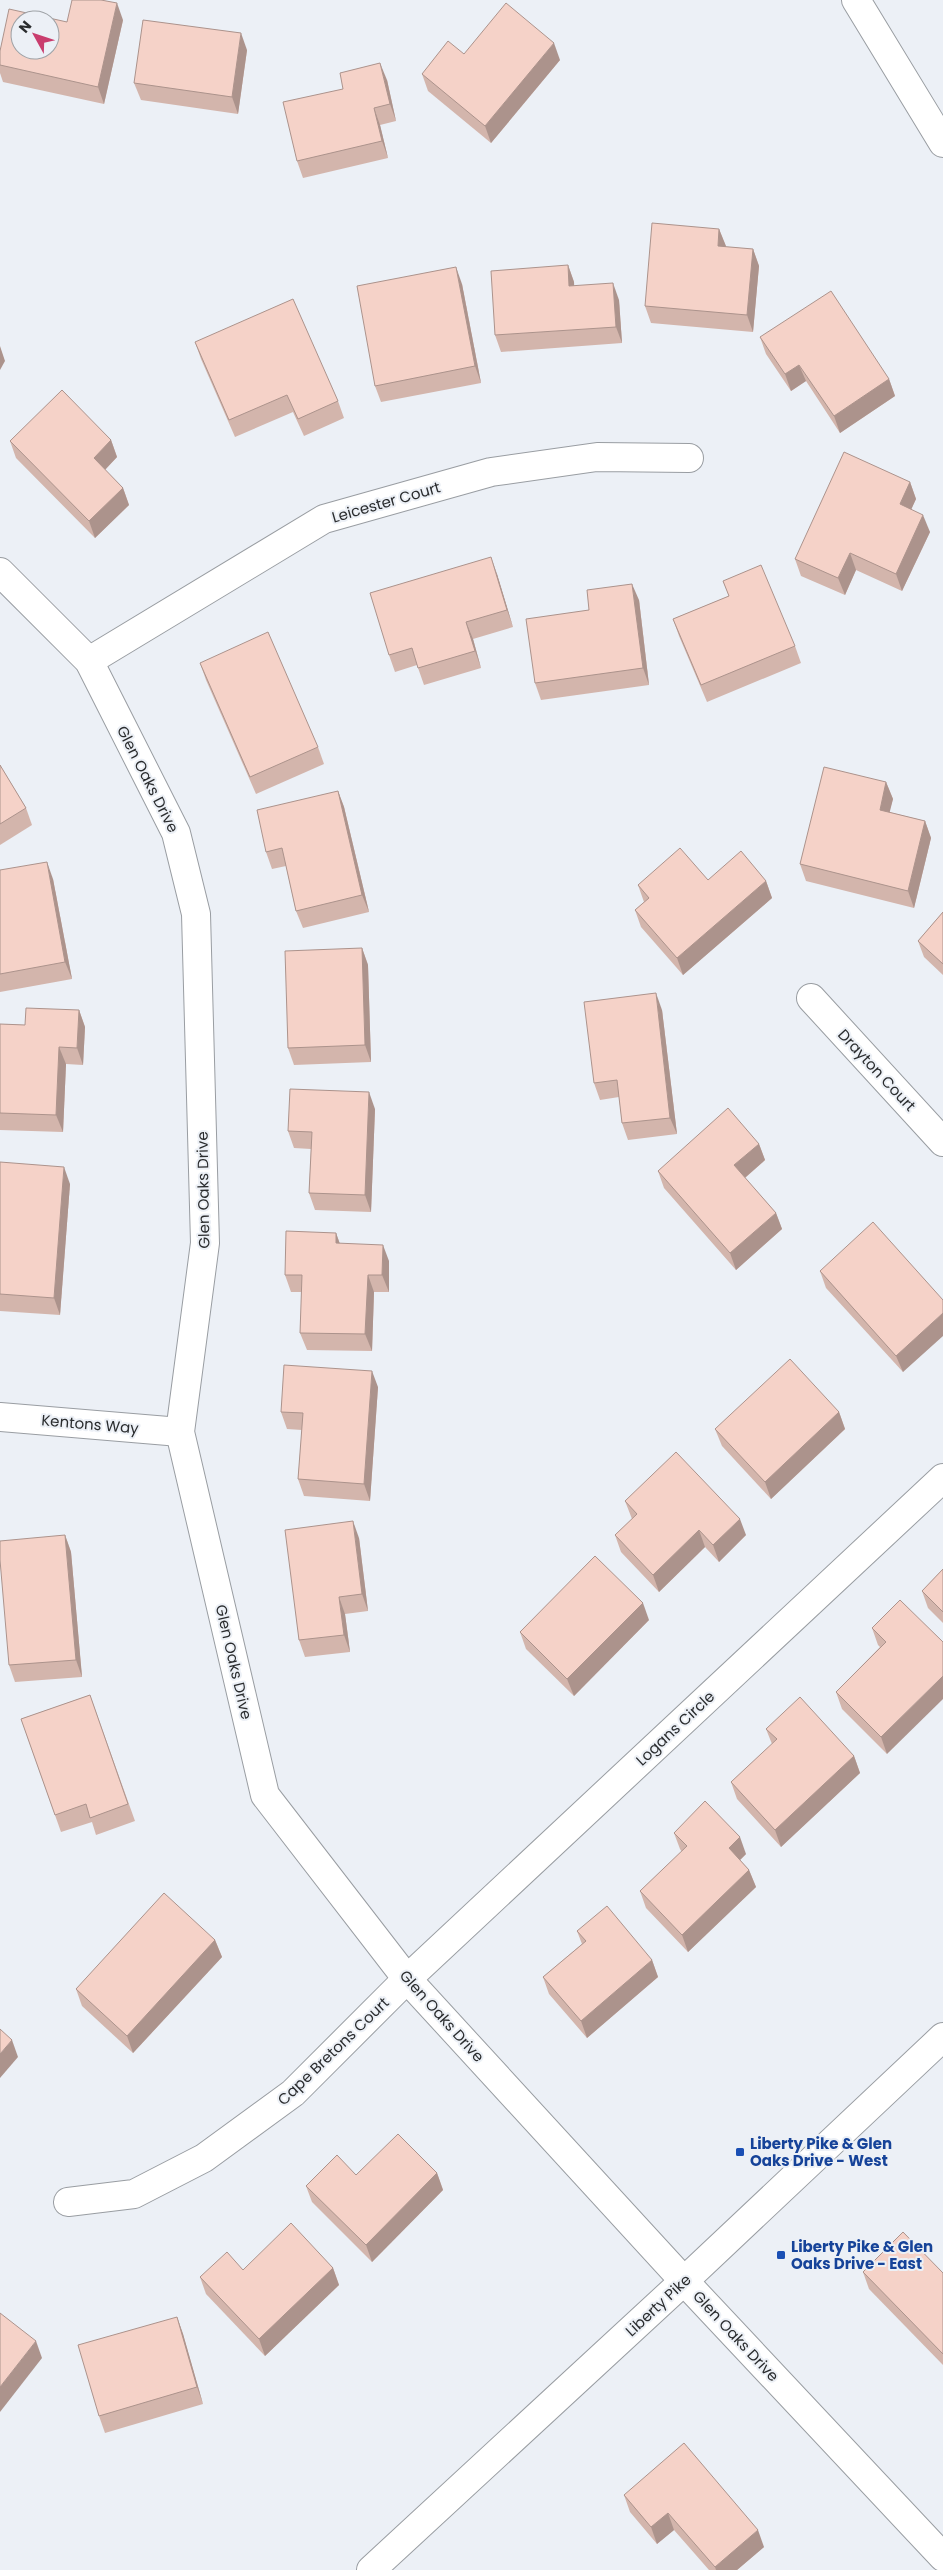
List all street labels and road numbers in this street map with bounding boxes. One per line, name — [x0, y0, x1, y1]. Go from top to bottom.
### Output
street label: Leicester Court — [329, 476, 443, 528]
street label: Glen Oaks Drive — [112, 722, 184, 836]
street label: Drayton Court — [833, 1024, 921, 1116]
street label: Glen Oaks Drive — [191, 1131, 215, 1249]
street label: Kentons Way — [40, 1409, 140, 1439]
street label: Glen Oaks Drive — [211, 1602, 257, 1722]
street label: Logans Circle — [631, 1686, 719, 1770]
street label: Glen Oaks Drive — [395, 1965, 489, 2067]
street label: Cape Bretons Court — [273, 1992, 393, 2110]
street label: Liberty Pike — [621, 2269, 695, 2341]
street label: Glen Oaks Drive — [688, 2286, 784, 2386]

